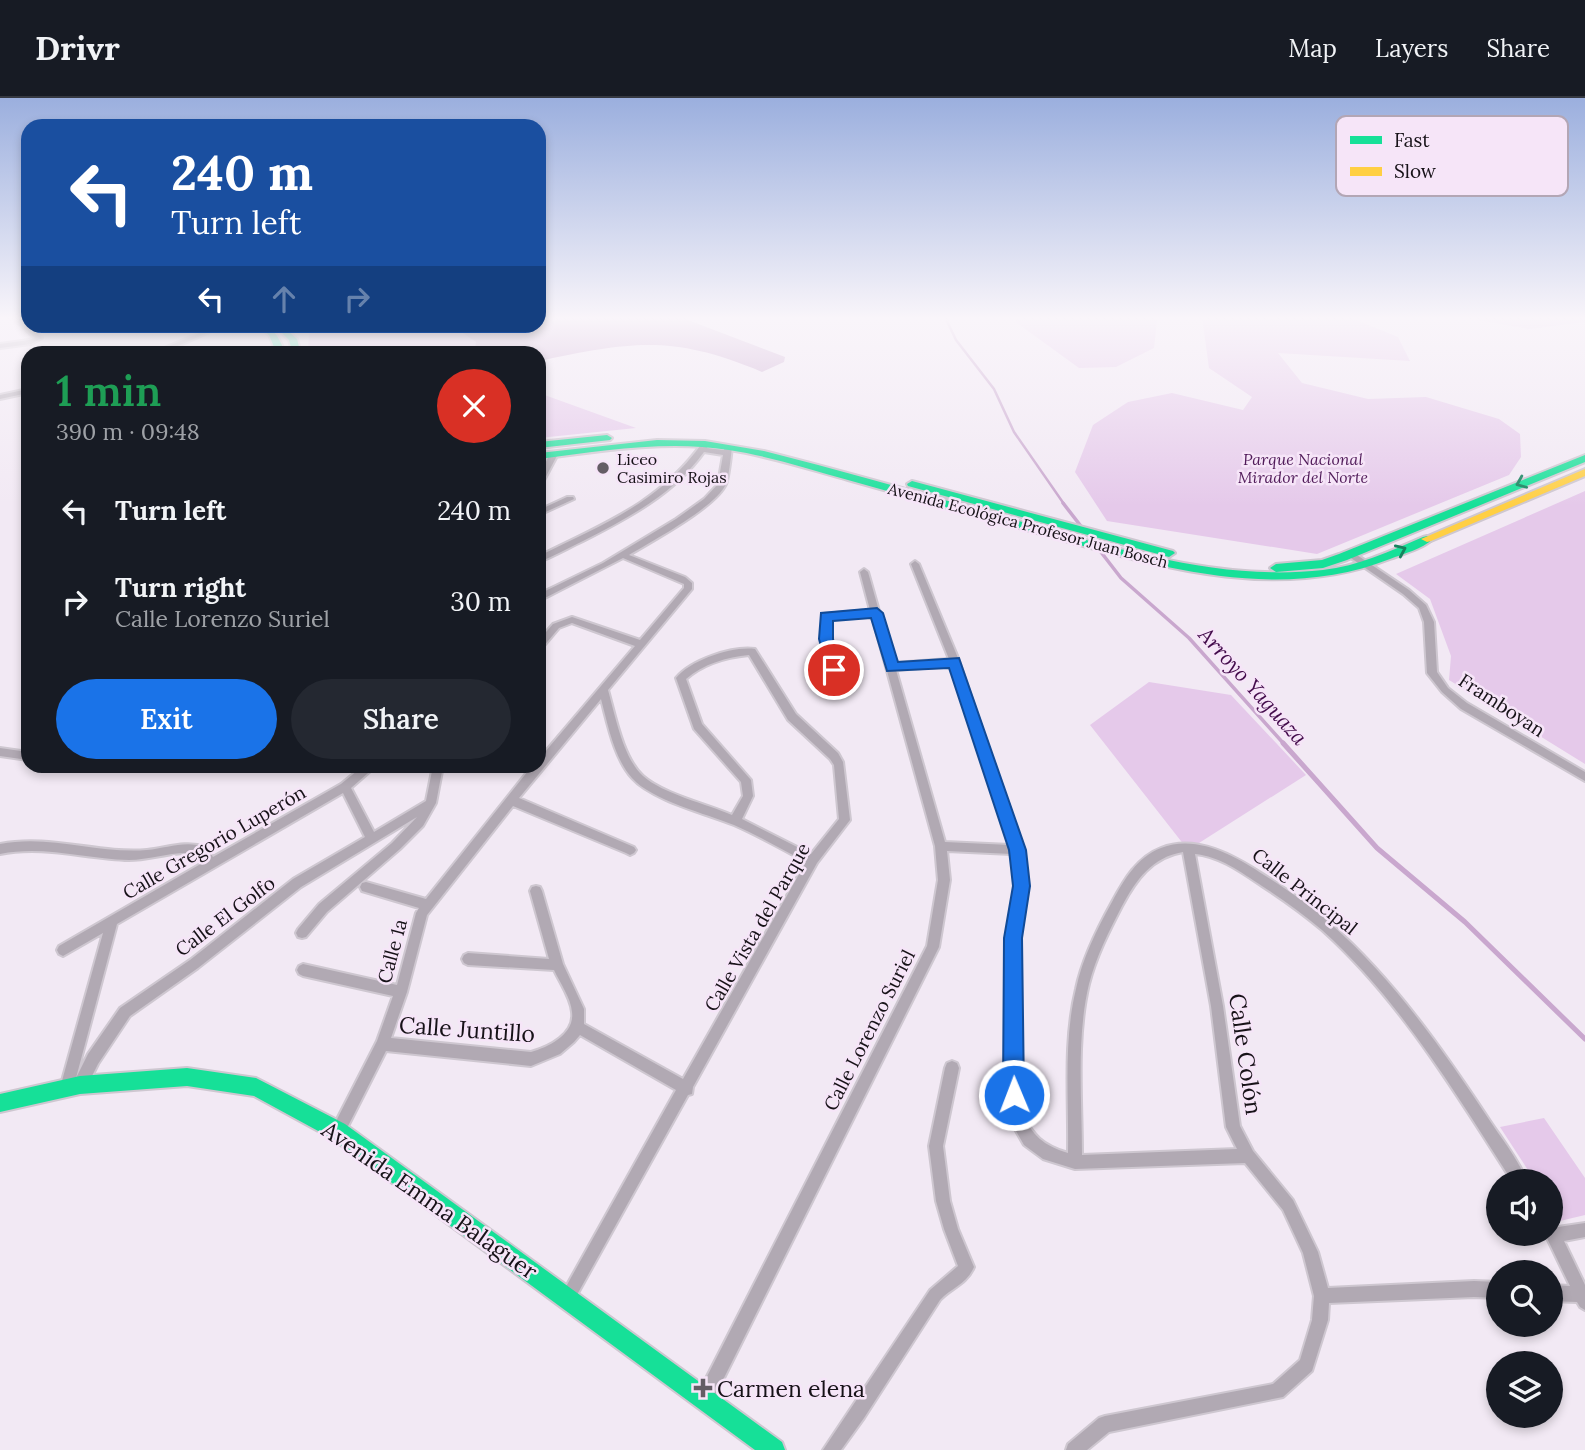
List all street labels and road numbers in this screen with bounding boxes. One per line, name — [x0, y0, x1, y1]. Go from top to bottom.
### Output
street label: Avenida Ecológica Profesor Juan Bosch — [885, 478, 1171, 572]
street label: Framboyan — [1454, 668, 1550, 742]
street label: Calle Gregorio Luperón — [118, 780, 310, 904]
street label: Calle Vista del Parque — [699, 838, 815, 1016]
street label: Calle Principal — [1248, 842, 1362, 940]
street label: Calle El Golfo — [170, 871, 280, 961]
street label: Calle 1a — [372, 916, 412, 986]
street label: Calle Lorenzo Suriel — [818, 945, 920, 1115]
street label: Calle Colón — [1223, 991, 1269, 1117]
street label: Calle Juntillo — [398, 1010, 536, 1048]
street label: Avenida Emma Balaguer — [316, 1114, 543, 1285]

